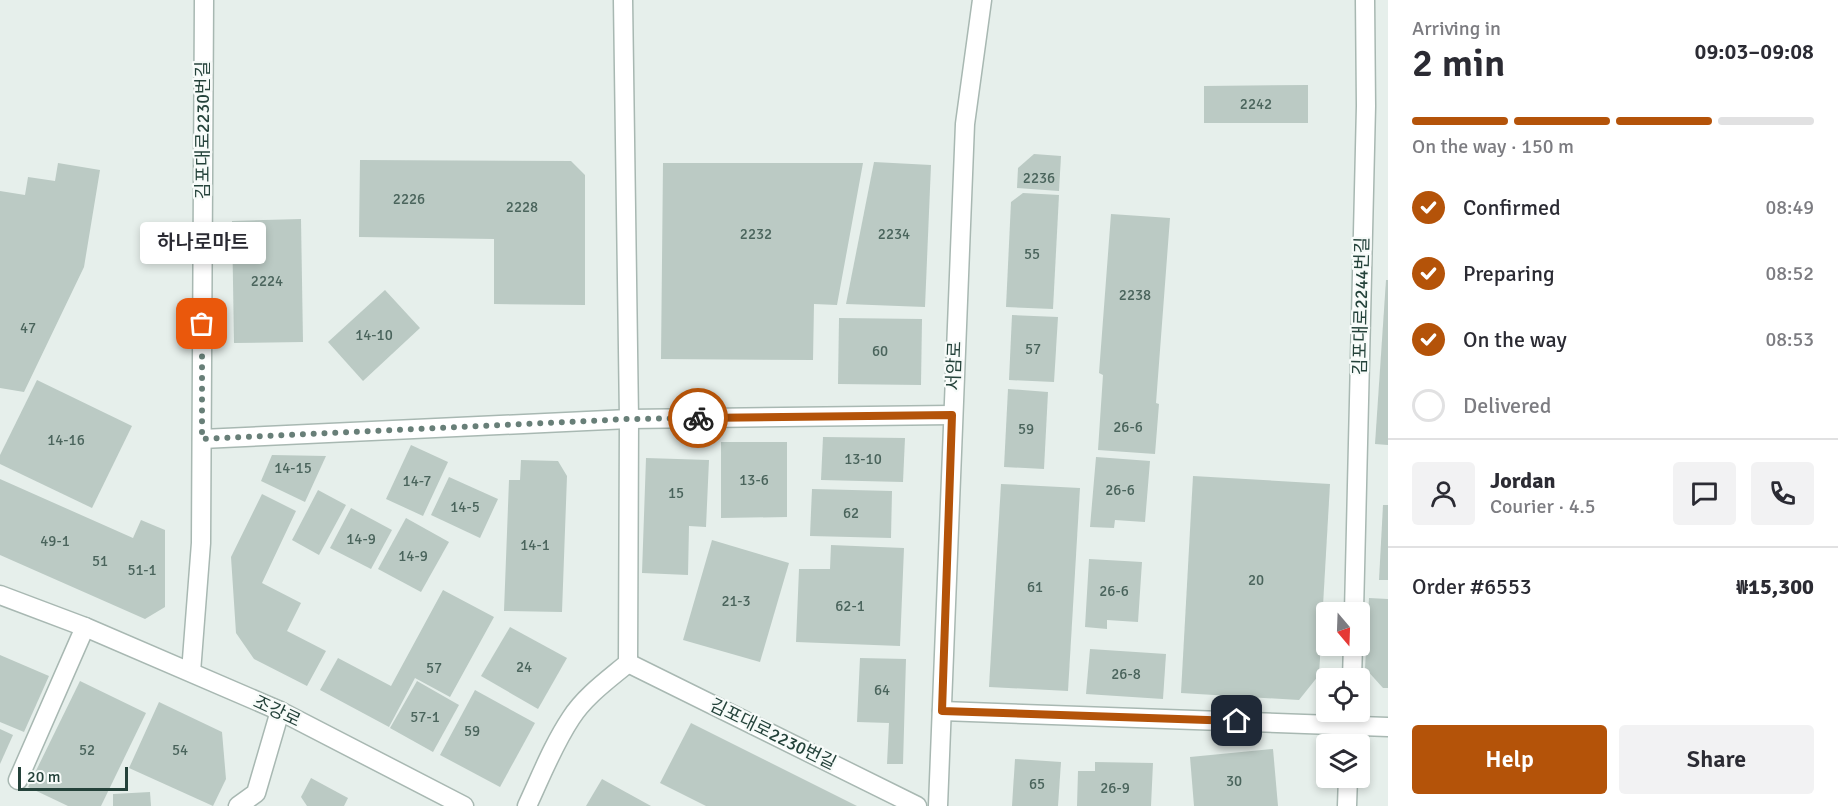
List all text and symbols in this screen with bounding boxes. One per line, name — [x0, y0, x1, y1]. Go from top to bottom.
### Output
text: Arriving in — [1412, 16, 1501, 41]
text: 09:03–09:08 — [1695, 38, 1814, 65]
text: 2 min — [1412, 39, 1505, 87]
street label: 김포대로2230번길 — [192, 61, 214, 199]
house number: 2242 — [1240, 95, 1272, 113]
text: On the way · 150 m — [1412, 134, 1574, 159]
house number: 2236 — [1023, 169, 1055, 187]
house number: 2226 — [393, 190, 425, 208]
icon: check — [1412, 191, 1445, 224]
text: Confirmed — [1463, 194, 1561, 221]
text: 08:49 — [1765, 195, 1814, 220]
house number: 2228 — [506, 198, 538, 216]
callout: 하나로마트 — [139, 222, 265, 264]
house number: 2232 — [740, 225, 772, 243]
house number: 2234 — [878, 225, 910, 243]
text: 하나로마트 — [157, 230, 249, 255]
street label: 김포대로2244번길 — [1349, 237, 1373, 375]
house number: 55 — [1024, 245, 1040, 263]
icon: check — [1412, 257, 1445, 290]
text: Preparing — [1463, 260, 1555, 287]
text: 08:52 — [1765, 261, 1814, 286]
house number: 2224 — [251, 272, 283, 290]
house number: 2238 — [1119, 286, 1151, 304]
pin — [176, 298, 227, 349]
icon: bag — [185, 307, 218, 340]
house number: 47 — [20, 319, 36, 337]
icon: check — [1412, 323, 1445, 356]
house number: 14-10 — [355, 326, 393, 344]
text: On the way — [1463, 326, 1567, 353]
text: 08:53 — [1765, 327, 1814, 352]
house number: 57 — [1025, 340, 1041, 358]
street label: 서암로 — [942, 341, 966, 391]
house number: 60 — [872, 342, 888, 360]
courier — [668, 388, 728, 448]
text: Delivered — [1463, 392, 1551, 419]
icon: bike — [682, 402, 715, 435]
house number: 26-6 — [1113, 418, 1143, 436]
house number: 59 — [1018, 420, 1034, 438]
house number: 14-16 — [47, 431, 85, 449]
house number: 13-10 — [844, 450, 882, 468]
house number: 14-15 — [274, 459, 312, 477]
button: person — [1412, 462, 1475, 525]
button: chat — [1673, 462, 1736, 525]
button: phone — [1751, 462, 1814, 525]
text: Jordan — [1490, 467, 1556, 494]
house number: 13-6 — [739, 471, 769, 489]
house number: 14-7 — [403, 472, 431, 490]
house number: 26-6 — [1105, 481, 1135, 499]
house number: 15 — [668, 484, 684, 502]
text: Courier · 4.5 — [1490, 494, 1596, 519]
house number: 14-5 — [450, 498, 480, 516]
house number: 62 — [843, 504, 859, 522]
house number: 14-9 — [346, 530, 376, 548]
house number: 49-1 — [40, 532, 70, 550]
house number: 14-1 — [520, 536, 550, 554]
house number: 14-9 — [398, 547, 428, 565]
house number: 51 — [92, 552, 108, 570]
house number: 51-1 — [128, 561, 156, 579]
house number: 20 — [1248, 571, 1264, 589]
text: Order #6553 — [1412, 573, 1532, 600]
text: ₩15,300 — [1736, 573, 1814, 600]
house number: 61 — [1027, 578, 1043, 596]
house number: 26-6 — [1099, 582, 1129, 600]
house number: 21-3 — [722, 592, 750, 610]
house number: 62-1 — [835, 597, 865, 615]
north arrow — [1316, 602, 1370, 656]
map controls — [1316, 602, 1370, 788]
house number: 24 — [516, 658, 532, 676]
house number: 57 — [426, 659, 442, 677]
house number: 26-8 — [1111, 665, 1141, 683]
button: locate — [1316, 668, 1370, 722]
house number: 64 — [874, 681, 890, 699]
street label: 조강로 — [250, 691, 304, 731]
street label: 김포대로2230번길 — [706, 694, 840, 774]
pin — [1211, 695, 1262, 746]
icon: home — [1220, 704, 1253, 737]
house number: 57-1 — [410, 708, 440, 726]
house number: 59 — [464, 722, 480, 740]
button: Help — [1412, 725, 1607, 794]
button: Share — [1619, 725, 1814, 794]
button: layers — [1316, 734, 1370, 788]
house number: 52 — [79, 741, 95, 759]
house number: 54 — [172, 741, 188, 759]
scale bar — [18, 764, 128, 792]
text: 20 m — [27, 767, 61, 787]
house number: 30 — [1226, 772, 1242, 790]
house number: 65 — [1029, 775, 1045, 793]
house number: 26-9 — [1100, 779, 1130, 797]

